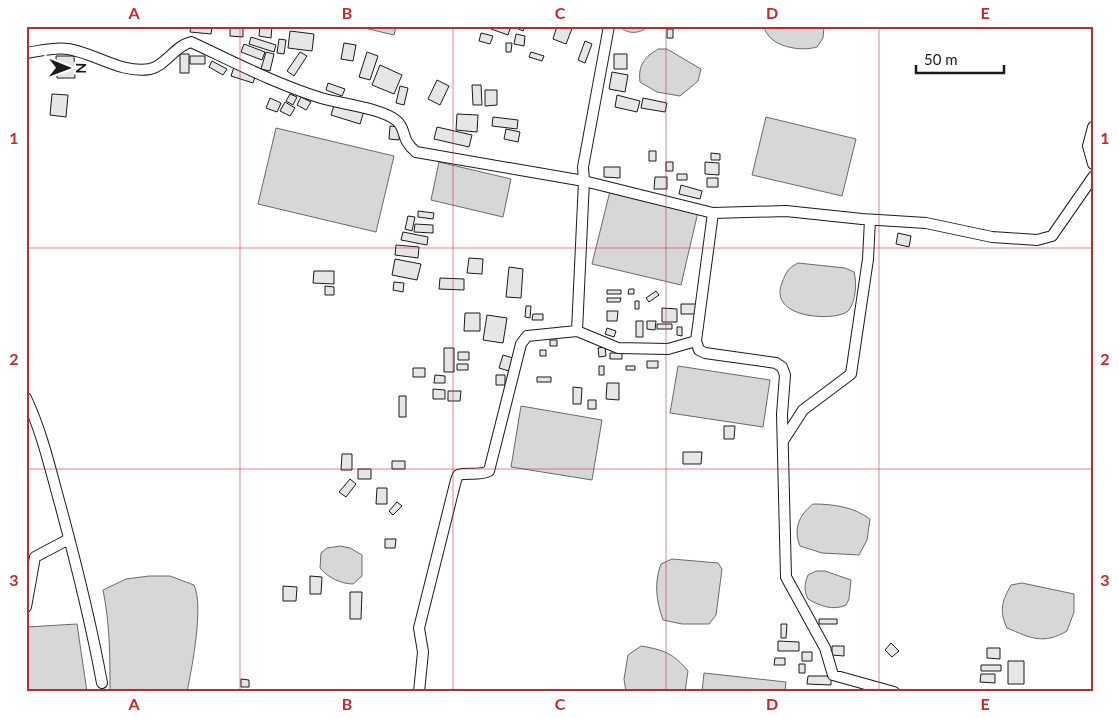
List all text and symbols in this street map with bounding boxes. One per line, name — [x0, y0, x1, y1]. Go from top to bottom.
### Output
text: A — [127, 3, 140, 22]
text: B — [342, 3, 352, 22]
text: C — [555, 3, 566, 22]
text: D — [766, 3, 778, 22]
text: E — [980, 3, 990, 22]
north arrow — [42, 42, 92, 92]
scale bar — [916, 42, 1004, 74]
text: 50 m — [924, 50, 958, 68]
text: N — [73, 63, 90, 74]
text: 1 — [9, 128, 19, 147]
text: 1 — [1100, 128, 1110, 147]
text: 2 — [9, 349, 19, 368]
text: 2 — [1100, 349, 1110, 368]
text: 3 — [9, 570, 19, 589]
text: 3 — [1100, 570, 1110, 589]
text: A — [127, 694, 140, 713]
text: B — [342, 694, 352, 713]
text: C — [555, 694, 566, 713]
text: D — [766, 694, 778, 713]
text: E — [980, 694, 990, 713]

